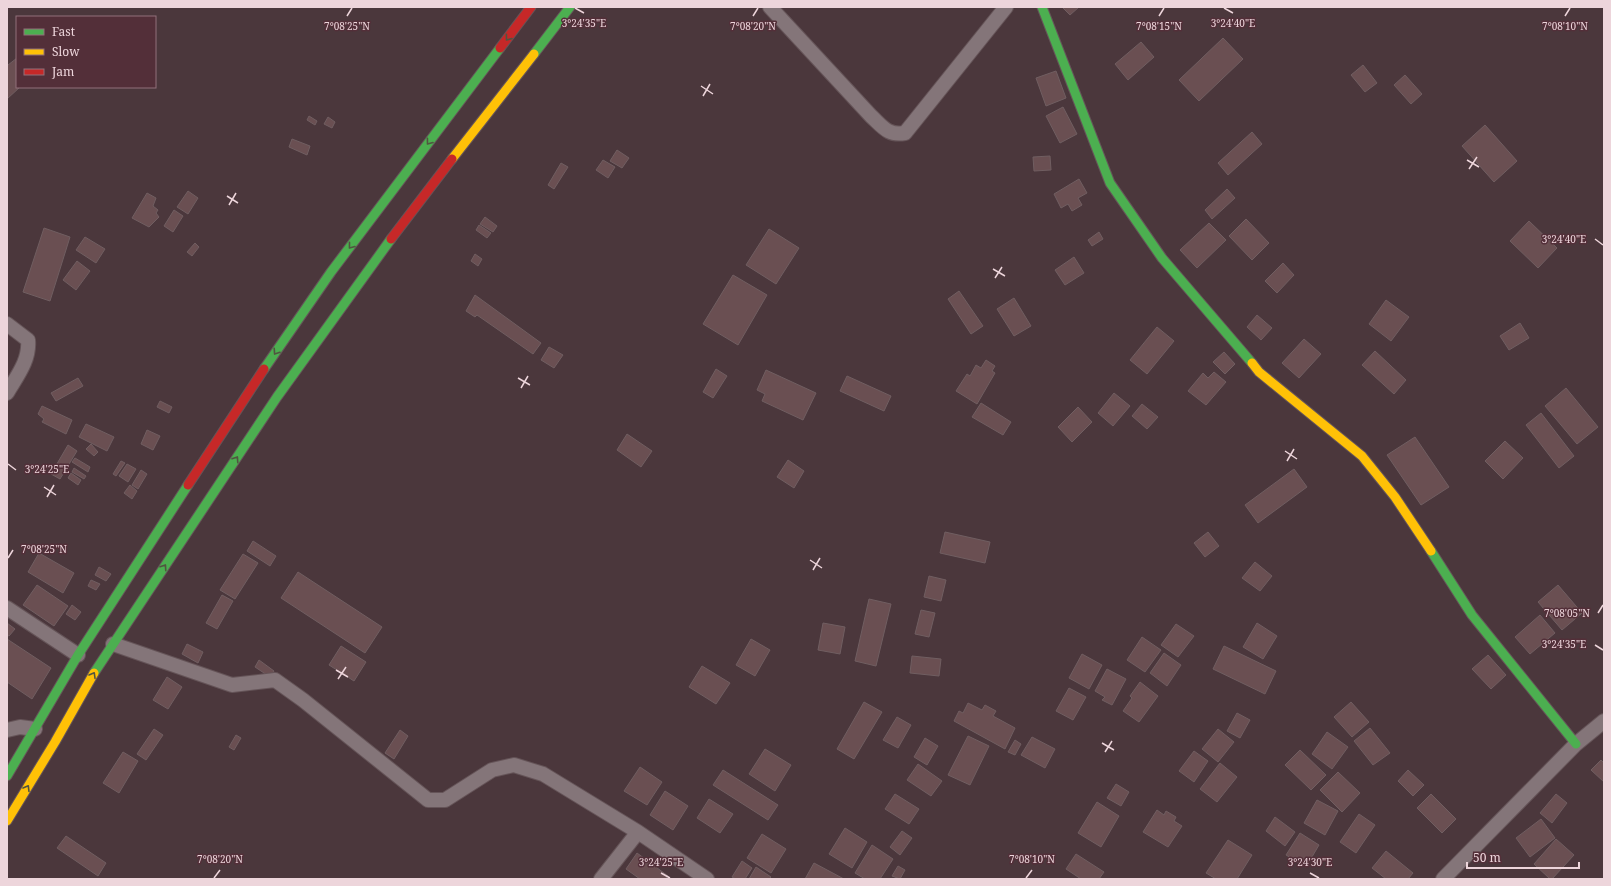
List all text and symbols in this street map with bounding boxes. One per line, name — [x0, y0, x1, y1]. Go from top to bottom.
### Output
legend — [16, 16, 156, 88]
text: 3°24'35"E — [562, 16, 606, 30]
text: 3°24'40"E — [1211, 16, 1255, 30]
text: 7°08'25"N — [324, 19, 370, 33]
text: 7°08'20"N — [730, 19, 776, 33]
text: 7°08'15"N — [1136, 19, 1182, 33]
text: 7°08'10"N — [1542, 19, 1588, 33]
text: Fast — [52, 23, 75, 40]
one-way arrow — [505, 34, 512, 41]
text: Slow — [52, 43, 80, 60]
text: Jam — [51, 63, 74, 80]
one-way arrow — [427, 138, 434, 145]
text: 3°24'40"E — [1542, 232, 1586, 246]
one-way arrow — [349, 241, 356, 248]
one-way arrow — [274, 347, 281, 354]
one-way arrow — [231, 456, 238, 463]
text: 3°24'25"E — [25, 462, 69, 476]
text: 7°08'25"N — [21, 542, 67, 556]
one-way arrow — [159, 564, 167, 571]
text: 7°08'05"N — [1544, 606, 1590, 620]
text: 3°24'35"E — [1542, 637, 1586, 651]
one-way arrow — [88, 672, 95, 679]
one-way arrow — [23, 785, 30, 792]
scale bar — [1467, 844, 1579, 870]
text: 50 m — [1473, 849, 1501, 866]
text: 7°08'20"N — [197, 852, 243, 866]
text: 7°08'10"N — [1009, 852, 1055, 866]
text: 3°24'25"E — [639, 855, 683, 869]
text: 3°24'30"E — [1288, 855, 1332, 869]

